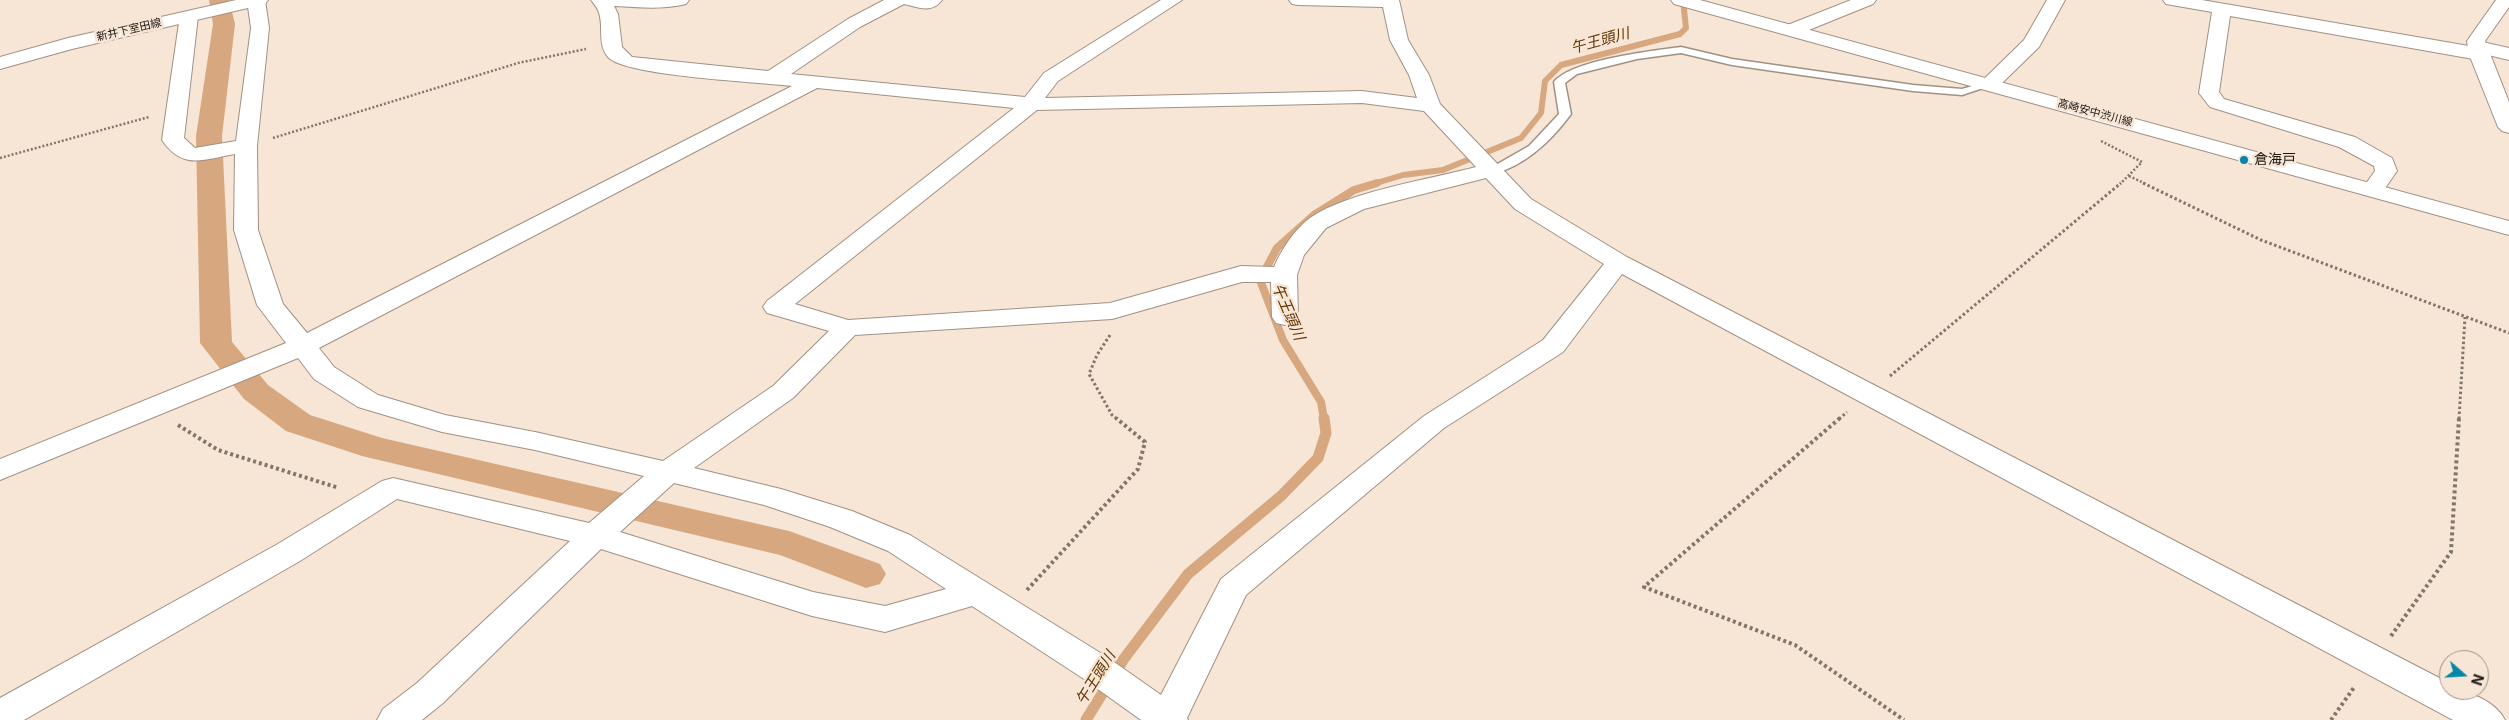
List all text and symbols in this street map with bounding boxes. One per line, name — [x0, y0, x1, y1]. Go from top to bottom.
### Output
street label: 新井下室田線 — [95, 16, 163, 44]
water label: 午王頭川 — [1569, 25, 1631, 57]
street label: 高崎安中渋川線 — [2056, 97, 2134, 129]
place label: 倉海戸 — [2254, 152, 2296, 168]
marker: 倉海戸 — [2238, 154, 2250, 166]
water label: 午王頭川 — [1268, 281, 1308, 343]
water label: 午王頭川 — [1072, 648, 1120, 708]
north arrow — [2439, 650, 2489, 700]
text: N — [2468, 672, 2487, 688]

